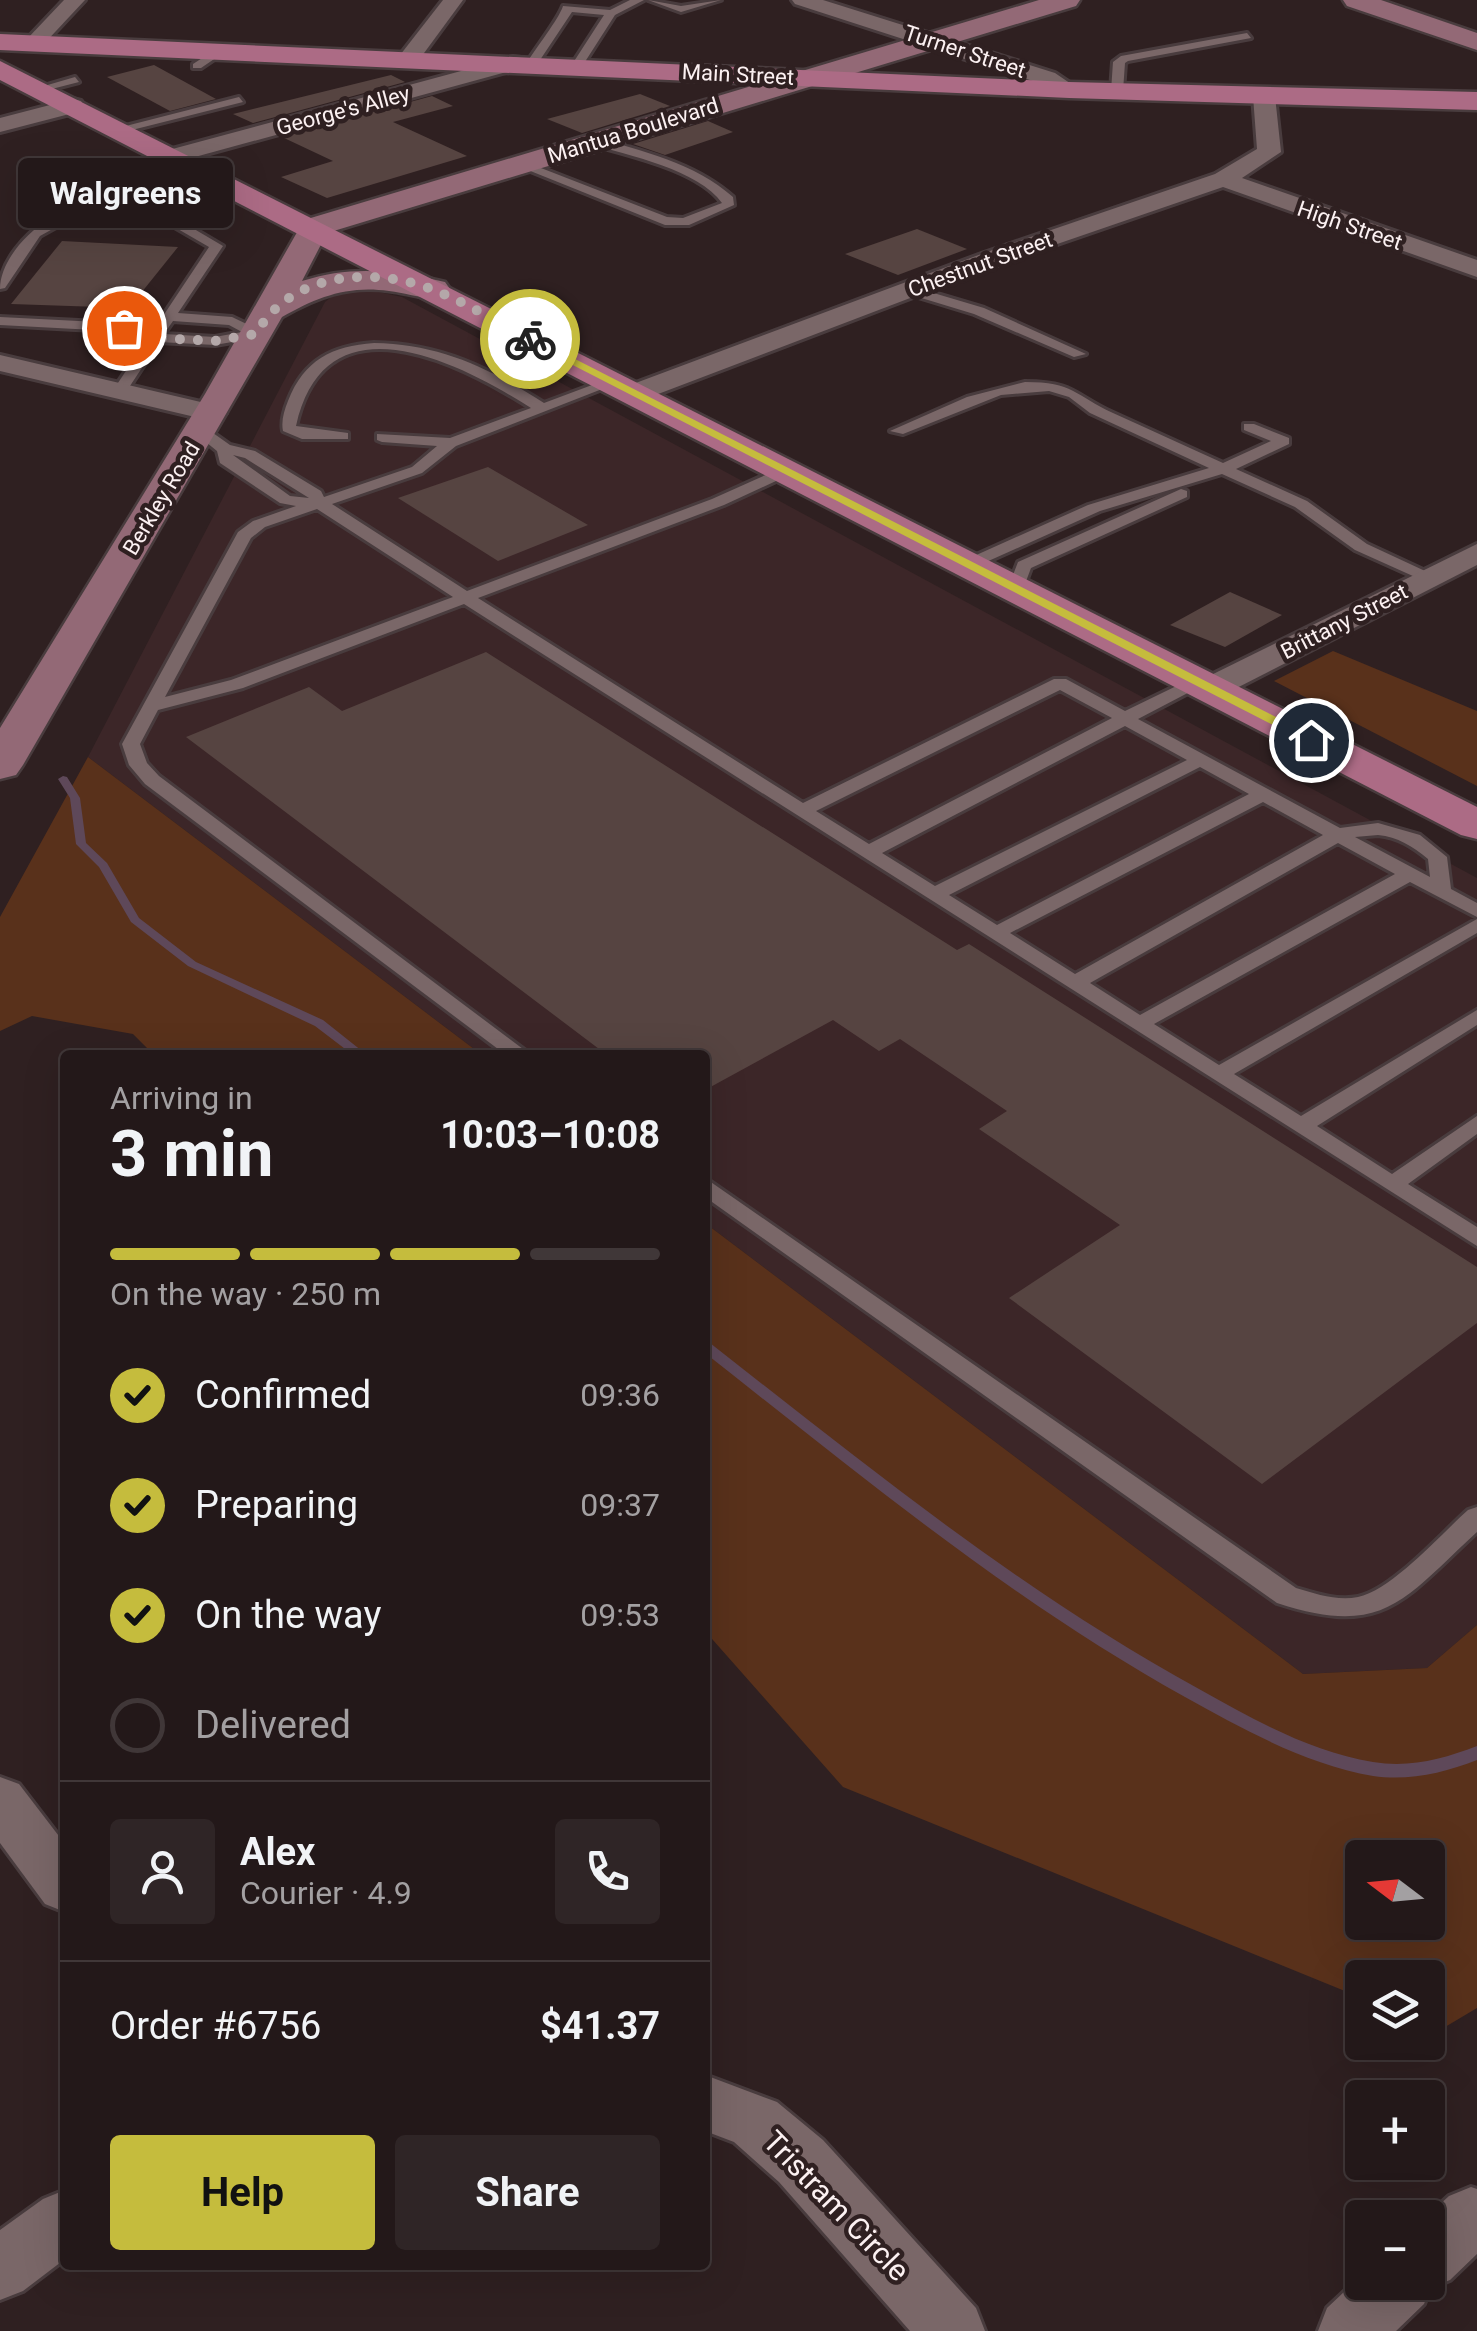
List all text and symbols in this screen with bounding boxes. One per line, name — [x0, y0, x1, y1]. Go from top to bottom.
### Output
street label: Turner Street — [901, 20, 1029, 83]
street label: Main Street — [681, 59, 795, 90]
street label: George's Alley — [274, 81, 413, 140]
street label: Mantua Boulevard — [545, 93, 722, 168]
callout: Walgreens — [17, 158, 232, 228]
text: Walgreens — [50, 174, 201, 212]
street label: High Street — [1294, 196, 1405, 255]
street label: Chestnut Street — [905, 227, 1056, 302]
pin — [82, 286, 167, 371]
courier — [480, 289, 580, 389]
icon: bag — [97, 301, 152, 356]
icon: bike — [503, 312, 558, 367]
street label: Berkley Road — [118, 437, 205, 559]
street label: Brittany Street — [1277, 579, 1412, 664]
pin — [1269, 698, 1354, 783]
icon: home — [1284, 713, 1339, 768]
text: Arriving in — [110, 1079, 253, 1117]
text: 10:03–10:08 — [440, 1113, 660, 1157]
text: 3 min — [110, 1116, 273, 1192]
text: On the way · 250 m — [110, 1275, 381, 1313]
icon: check — [110, 1368, 165, 1423]
text: Confirmed — [195, 1373, 371, 1417]
text: 09:36 — [580, 1376, 660, 1414]
icon: check — [110, 1478, 165, 1533]
text: Preparing — [195, 1483, 358, 1527]
text: 09:37 — [580, 1486, 660, 1524]
icon: check — [110, 1588, 165, 1643]
text: On the way — [195, 1593, 381, 1637]
text: 09:53 — [580, 1596, 660, 1634]
text: Delivered — [195, 1703, 351, 1747]
button: person — [110, 1819, 215, 1924]
button: phone — [555, 1819, 660, 1924]
text: Alex — [240, 1830, 315, 1874]
north arrow — [1345, 1840, 1445, 1940]
map controls — [1345, 1840, 1445, 2300]
text: Courier · 4.9 — [240, 1874, 412, 1912]
button: layers — [1345, 1960, 1445, 2060]
text: Order #6756 — [110, 2004, 321, 2048]
text: $41.37 — [540, 2004, 660, 2048]
button: + — [1345, 2080, 1445, 2180]
street label: Tristram Circle — [756, 2123, 917, 2288]
button: Help — [110, 2135, 375, 2250]
button: Share — [395, 2135, 660, 2250]
button: − — [1345, 2200, 1445, 2300]

